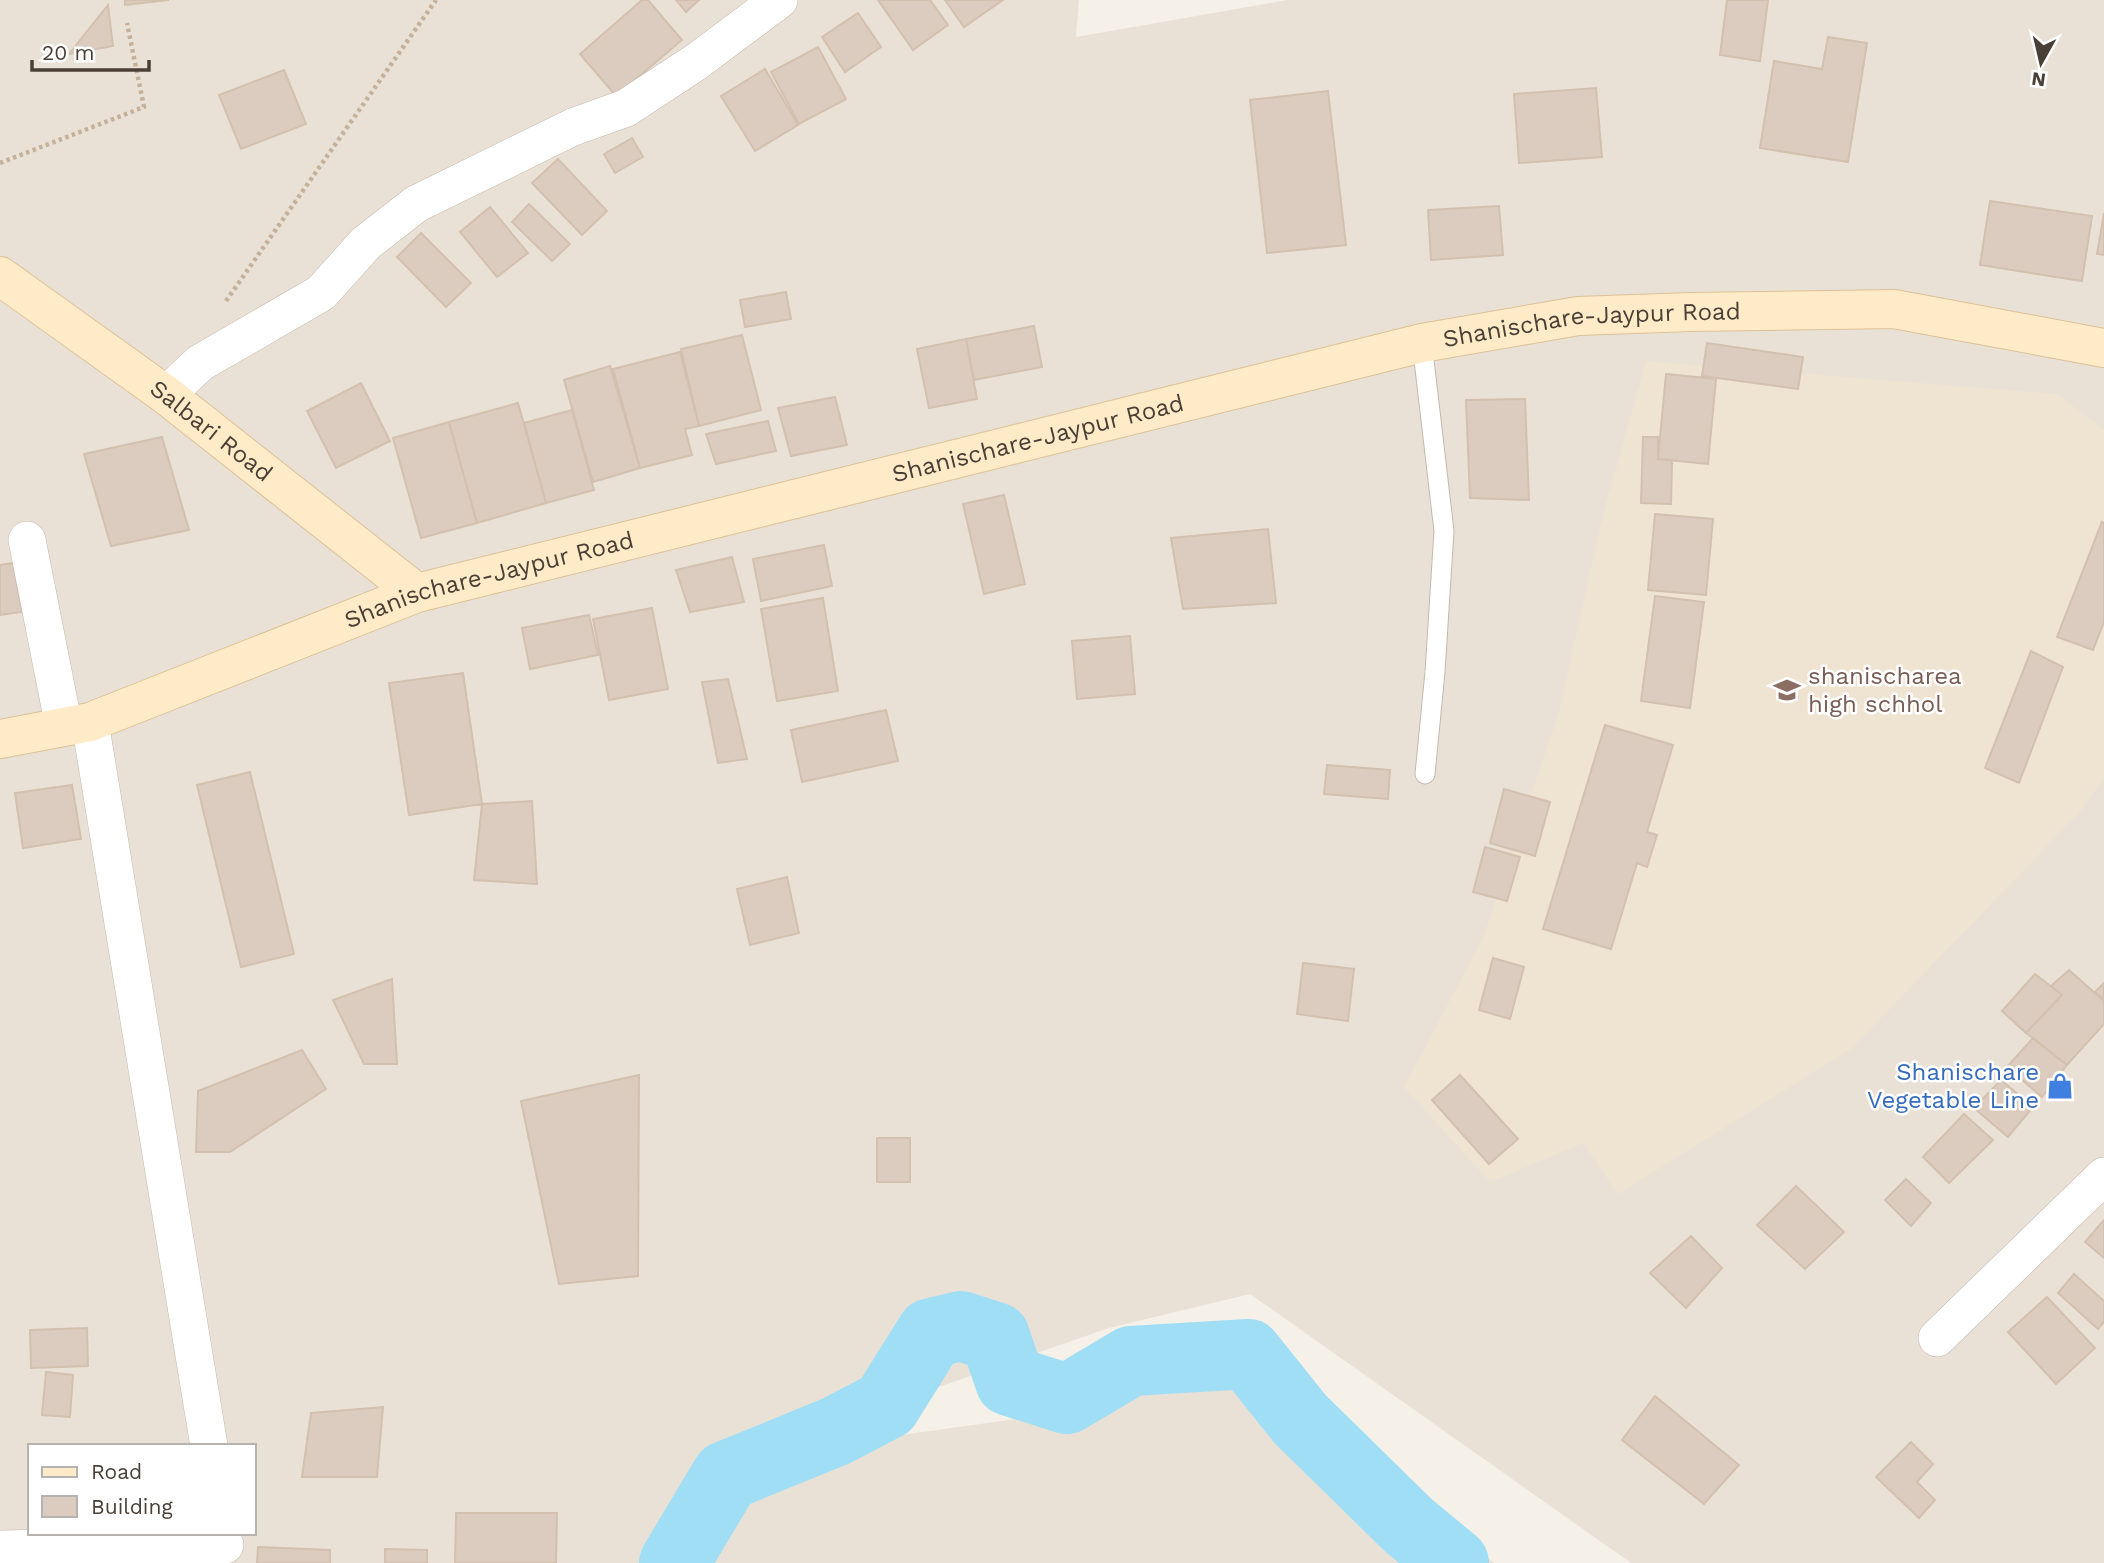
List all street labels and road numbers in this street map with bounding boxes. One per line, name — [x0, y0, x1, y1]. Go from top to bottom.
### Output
street label: Shanischare-Jaypur Road — [1441, 297, 1741, 353]
street label: Salbari Road — [145, 374, 278, 488]
street label: Shanischare-Jaypur Road — [889, 389, 1187, 488]
street label: Shanischare-Jaypur Road — [340, 526, 636, 634]

